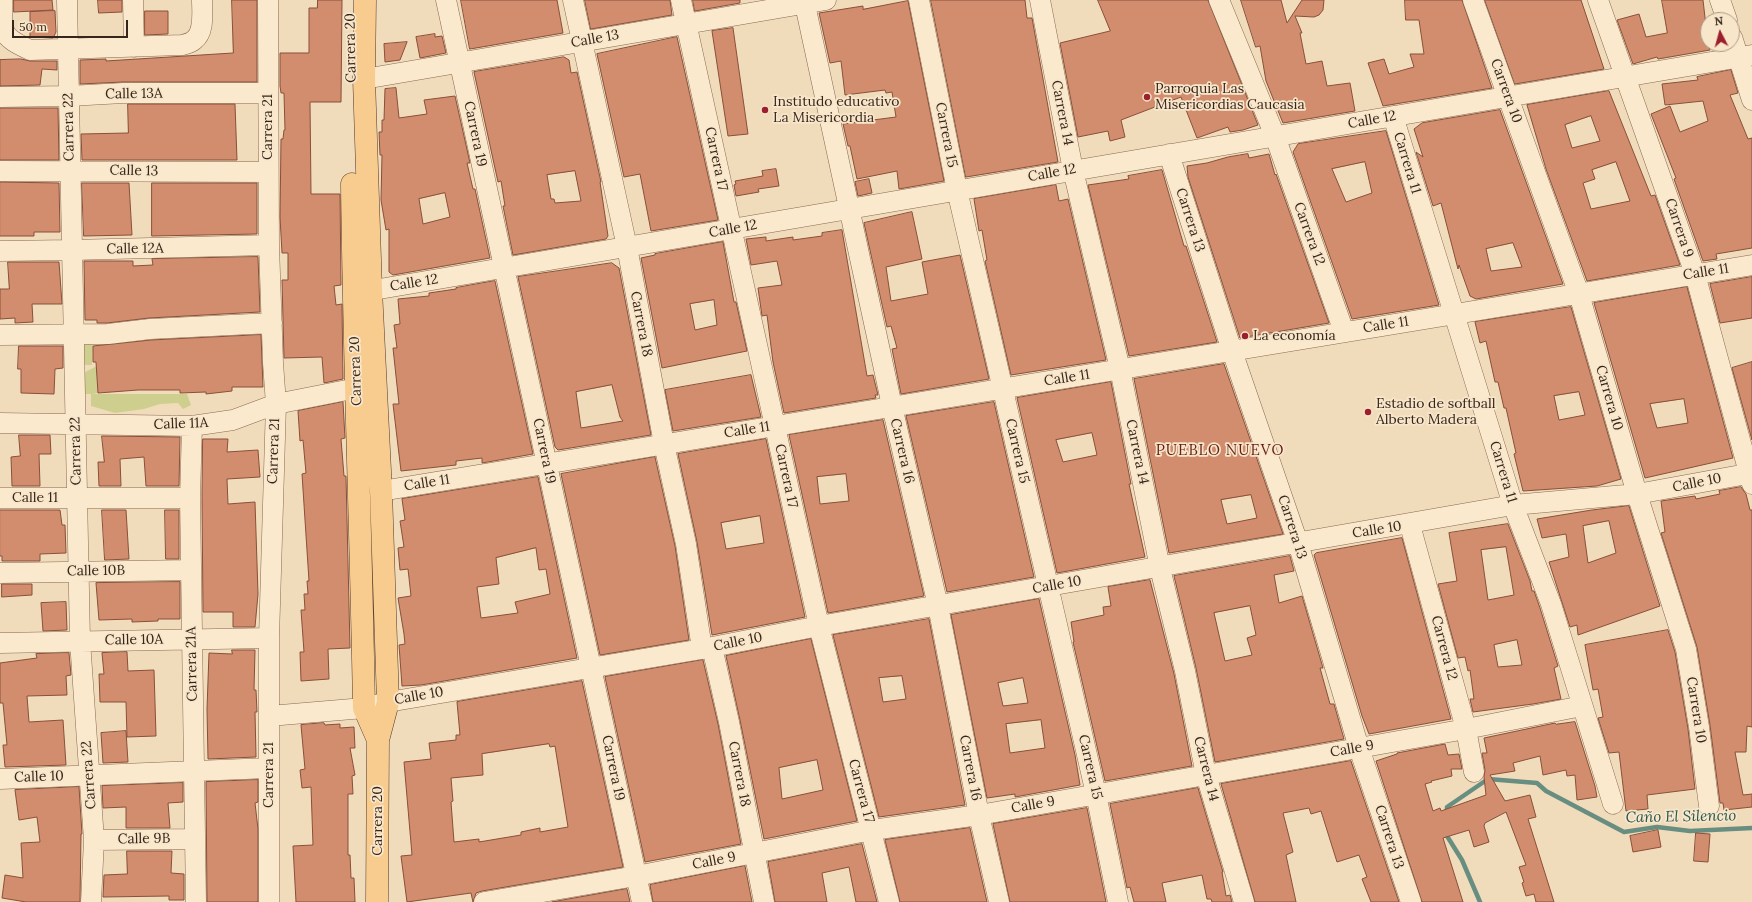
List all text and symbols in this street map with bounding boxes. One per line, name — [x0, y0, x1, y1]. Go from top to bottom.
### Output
scale bar — [14, 12, 130, 38]
north arrow — [1700, 12, 1740, 52]
street label: Carrera 20 — [342, 13, 360, 83]
text: N — [1714, 14, 1724, 28]
text: 50 m — [19, 19, 47, 34]
street label: Calle 13 — [570, 26, 620, 52]
street label: Carrera 10 — [1487, 57, 1525, 125]
street label: Carrera 14 — [1047, 79, 1077, 147]
place label: Parroquia Las Misericordias Caucasia — [1155, 81, 1305, 114]
street label: Calle 13A — [105, 85, 163, 103]
marker: Parroquia Las Misericordias Caucasia — [1142, 92, 1152, 102]
street label: Carrera 22 — [60, 93, 78, 161]
street label: Carrera 21 — [260, 94, 276, 160]
place label: Institudo educativo La Misericordia — [773, 94, 899, 126]
street label: Carrera 19 — [460, 100, 490, 168]
street label: Carrera 15 — [931, 101, 961, 169]
marker: Institudo educativo La Misericordia — [760, 105, 770, 115]
street label: Calle 12 — [1347, 108, 1397, 132]
street label: Carrera 17 — [701, 125, 731, 193]
street label: Carrera 11 — [1390, 130, 1424, 196]
street label: Calle 12 — [1027, 161, 1077, 185]
street label: Calle 13 — [109, 162, 159, 180]
street label: Carrera 13 — [1172, 186, 1208, 254]
street label: Carrera 9 — [1661, 196, 1697, 260]
street label: Carrera 12 — [1290, 200, 1328, 268]
street label: Calle 12 — [708, 217, 758, 241]
street label: Calle 12A — [106, 240, 164, 258]
street label: Calle 11 — [1682, 260, 1730, 284]
street label: Calle 12 — [389, 271, 439, 295]
street label: Carrera 18 — [626, 290, 656, 358]
street label: Calle 11 — [1362, 313, 1410, 337]
place label: La economía — [1253, 328, 1336, 344]
marker: La economía — [1240, 331, 1250, 341]
street label: Carrera 20 — [346, 336, 366, 406]
street label: Carrera 10 — [1592, 363, 1626, 433]
street label: Calle 11 — [1043, 366, 1091, 390]
place label: Estadio de softball Alberto Madera — [1376, 396, 1496, 428]
marker: Estadio de softball Alberto Madera — [1363, 407, 1373, 417]
street label: Calle 11A — [153, 415, 209, 433]
street label: Carrera 22 — [67, 417, 85, 485]
street label: Carrera 19 — [529, 417, 559, 485]
street label: Carrera 16 — [886, 417, 918, 485]
street label: Carrera 15 — [1001, 417, 1033, 485]
street label: Carrera 21 — [264, 418, 284, 484]
street label: Calle 11 — [723, 418, 771, 442]
street label: Carrera 14 — [1122, 418, 1152, 486]
street label: Carrera 11 — [1486, 439, 1520, 505]
street label: Carrera 17 — [771, 442, 801, 510]
district label: PUEBLO NUEVO — [1156, 442, 1284, 460]
street label: Calle 10 — [1671, 470, 1723, 496]
street label: Calle 11 — [403, 471, 451, 495]
street label: Calle 11 — [12, 490, 58, 506]
street label: Carrera 13 — [1274, 493, 1310, 561]
street label: Calle 10 — [1351, 518, 1403, 542]
street label: Calle 10B — [67, 562, 125, 580]
street label: Calle 10 — [1031, 572, 1083, 598]
street label: Carrera 12 — [1427, 614, 1461, 682]
street label: Carrera 21A — [183, 626, 201, 702]
street label: Calle 10 — [712, 629, 764, 655]
street label: Calle 10A — [105, 631, 163, 649]
street label: Carrera 10 — [1682, 675, 1710, 745]
street label: Calle 10 — [393, 683, 445, 709]
street label: Carrera 15 — [1074, 733, 1106, 801]
street label: Carrera 19 — [598, 734, 628, 802]
street label: Carrera 16 — [955, 734, 985, 802]
street label: Carrera 14 — [1190, 735, 1222, 803]
street label: Calle 9 — [1329, 737, 1375, 761]
street label: Carrera 22 — [78, 740, 100, 810]
street label: Carrera 18 — [724, 740, 754, 808]
street label: Carrera 21 — [261, 742, 277, 808]
street label: Carrera 17 — [844, 757, 878, 825]
street label: Calle 10 — [14, 768, 64, 786]
street label: Carrera 20 — [370, 786, 386, 856]
street label: Calle 9 — [1010, 793, 1056, 817]
street label: Carrera 13 — [1371, 803, 1407, 871]
water label: Caño El Silencio — [1625, 807, 1737, 827]
street label: Calle 9B — [118, 830, 170, 848]
street label: Calle 9 — [691, 849, 737, 873]

